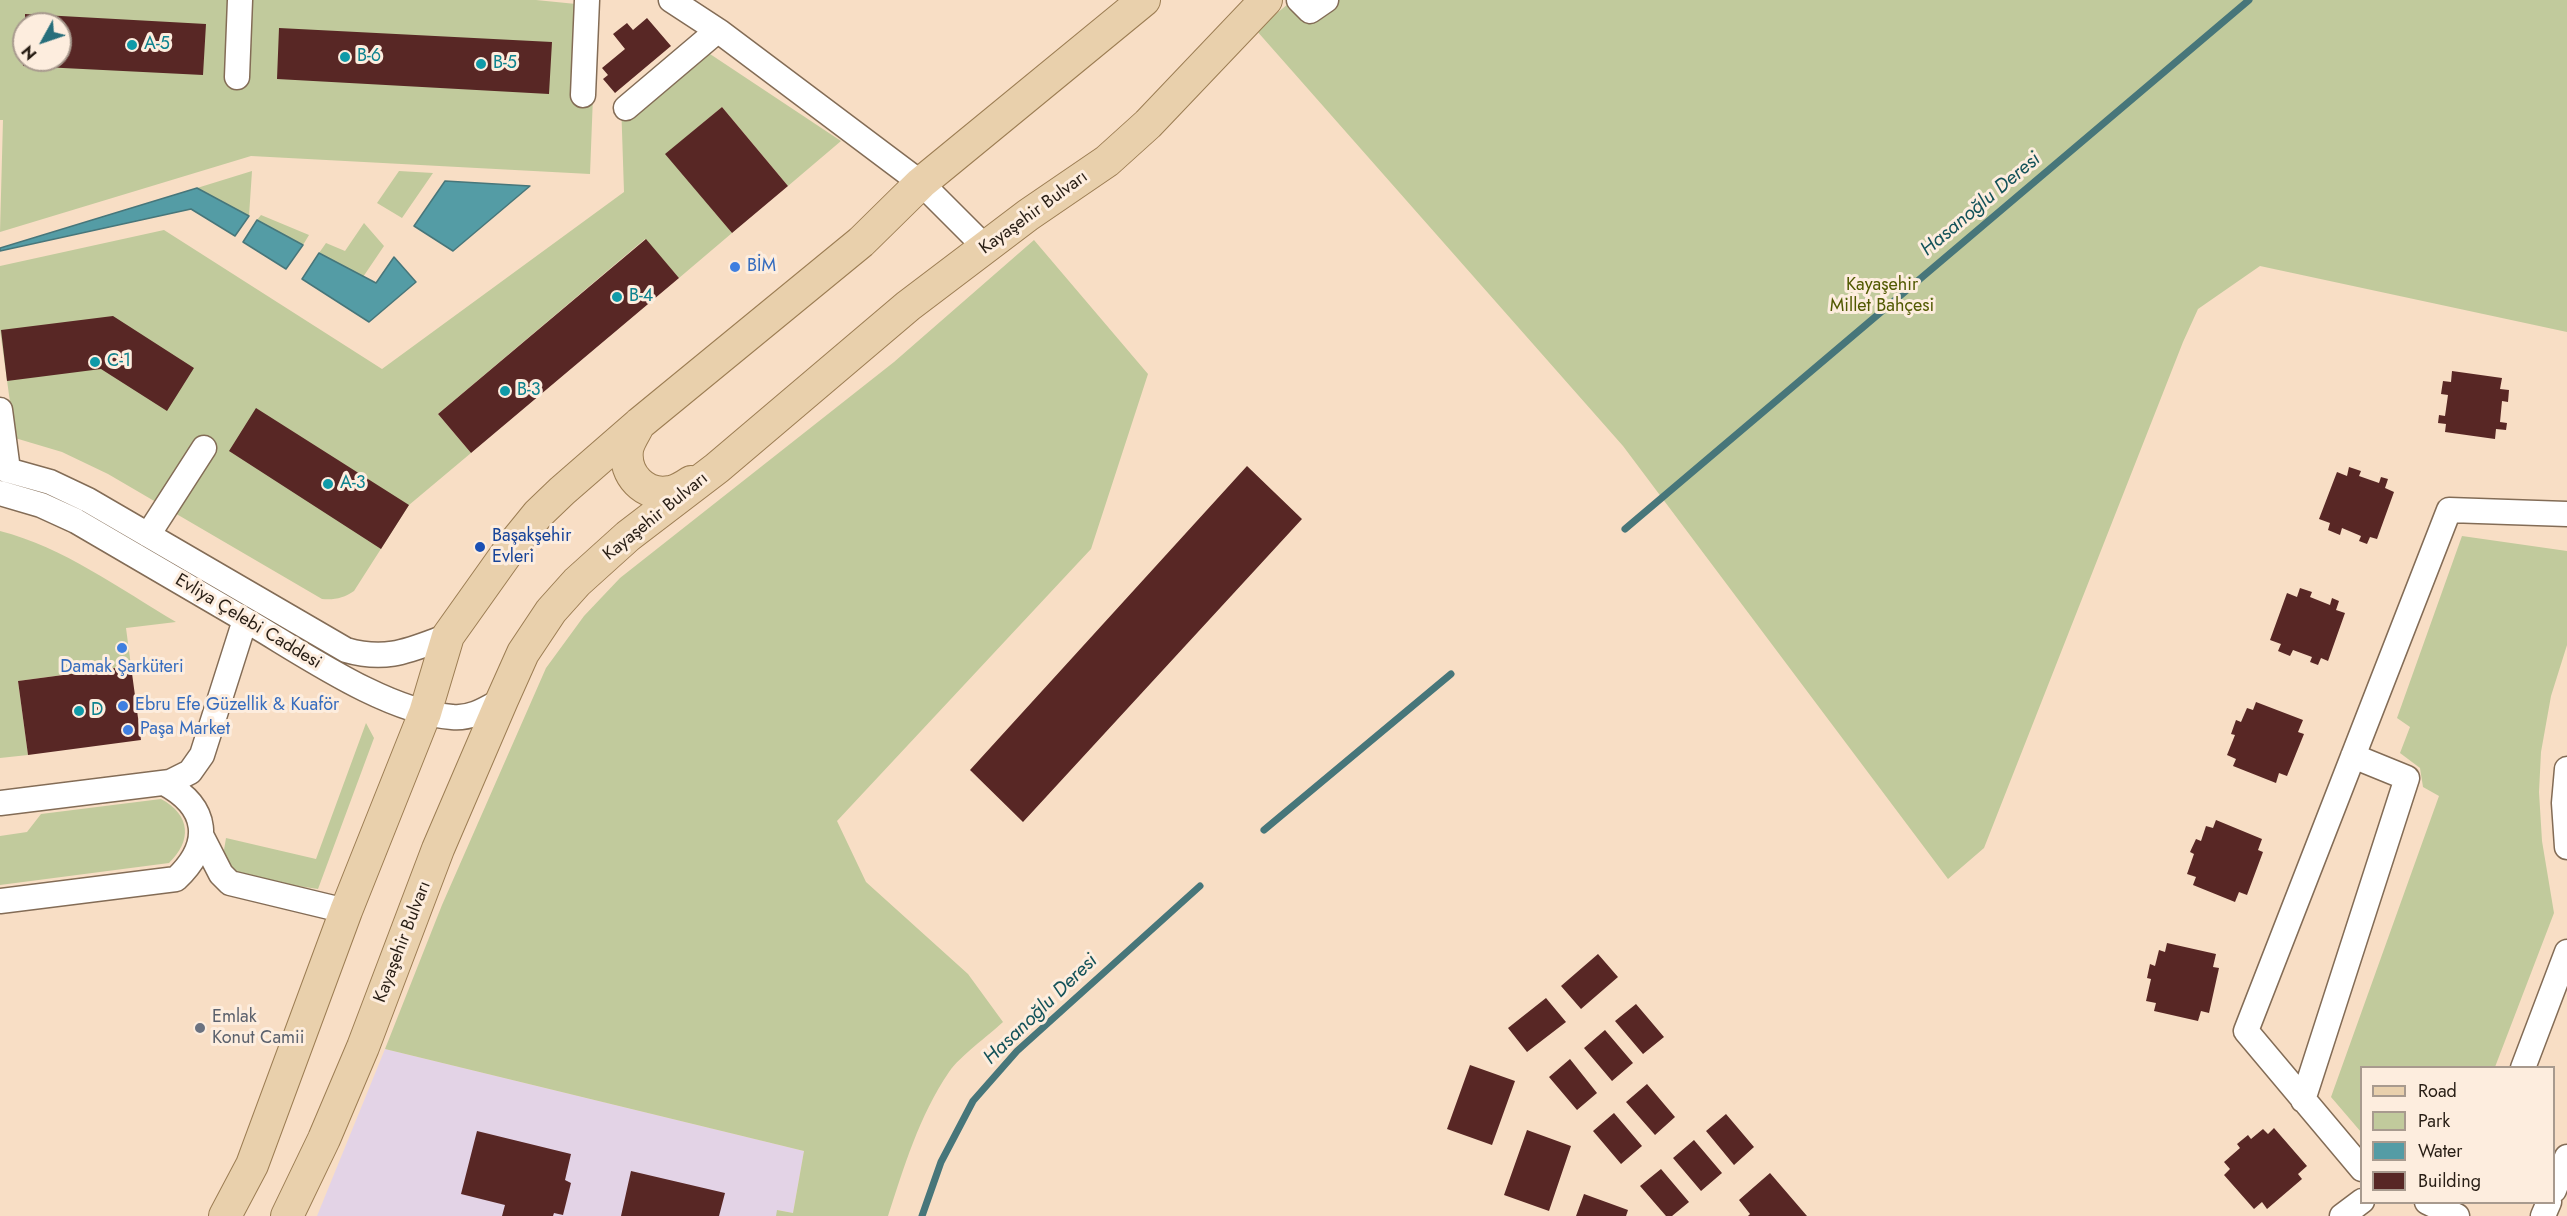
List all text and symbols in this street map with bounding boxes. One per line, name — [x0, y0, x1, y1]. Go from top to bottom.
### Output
north arrow — [12, 12, 72, 72]
place label: A-5 — [144, 34, 170, 56]
marker: A-5 — [125, 38, 139, 52]
text: N — [16, 40, 42, 65]
place label: B-6 — [357, 46, 381, 68]
marker: B-6 — [338, 50, 352, 64]
place label: B-5 — [493, 53, 517, 75]
marker: B-5 — [474, 57, 488, 71]
water label: Hasanoğlu Deresi — [1916, 148, 2046, 262]
street label: Kayaşehir Bulvarı — [976, 166, 1092, 260]
place label: BİM — [747, 256, 776, 278]
marker: BİM — [728, 260, 742, 274]
park label: Kayaşehir Millet Bahçesi — [1830, 275, 1934, 318]
place label: B-4 — [629, 286, 653, 308]
marker: B-4 — [610, 290, 624, 304]
place label: C-1 — [107, 351, 131, 373]
marker: C-1 — [88, 355, 102, 369]
place label: B-3 — [517, 380, 541, 402]
marker: B-3 — [498, 384, 512, 398]
street label: Kayaşehir Bulvarı — [599, 468, 713, 566]
place label: A-3 — [340, 473, 365, 495]
marker: A-3 — [321, 477, 335, 491]
place label: Başakşehir Evleri — [492, 526, 571, 568]
marker: Başakşehir Evleri — [473, 540, 487, 554]
street label: Evliya Çelebi Caddesi — [171, 570, 325, 674]
marker: Damak Şarküteri — [115, 641, 129, 655]
place label: Damak Şarküteri — [60, 657, 184, 679]
place label: Ebru Efe Güzellik & Kuaför — [135, 695, 339, 717]
marker: Ebru Efe Güzellik & Kuaför — [116, 699, 130, 713]
place label: D — [91, 700, 103, 722]
marker: D — [72, 704, 86, 718]
place label: Paşa Market — [140, 719, 230, 741]
marker: Paşa Market — [121, 723, 135, 737]
street label: Kayaşehir Bulvarı — [370, 878, 436, 1006]
water label: Hasanoğlu Deresi — [979, 950, 1103, 1070]
place label: Emlak Konut Camii — [212, 1007, 304, 1050]
marker: Emlak Konut Camii — [193, 1021, 207, 1035]
legend — [2360, 1066, 2555, 1204]
text: Road — [2418, 1078, 2457, 1104]
text: Park — [2418, 1108, 2450, 1134]
text: Water — [2418, 1138, 2462, 1164]
text: Building — [2418, 1168, 2481, 1194]

